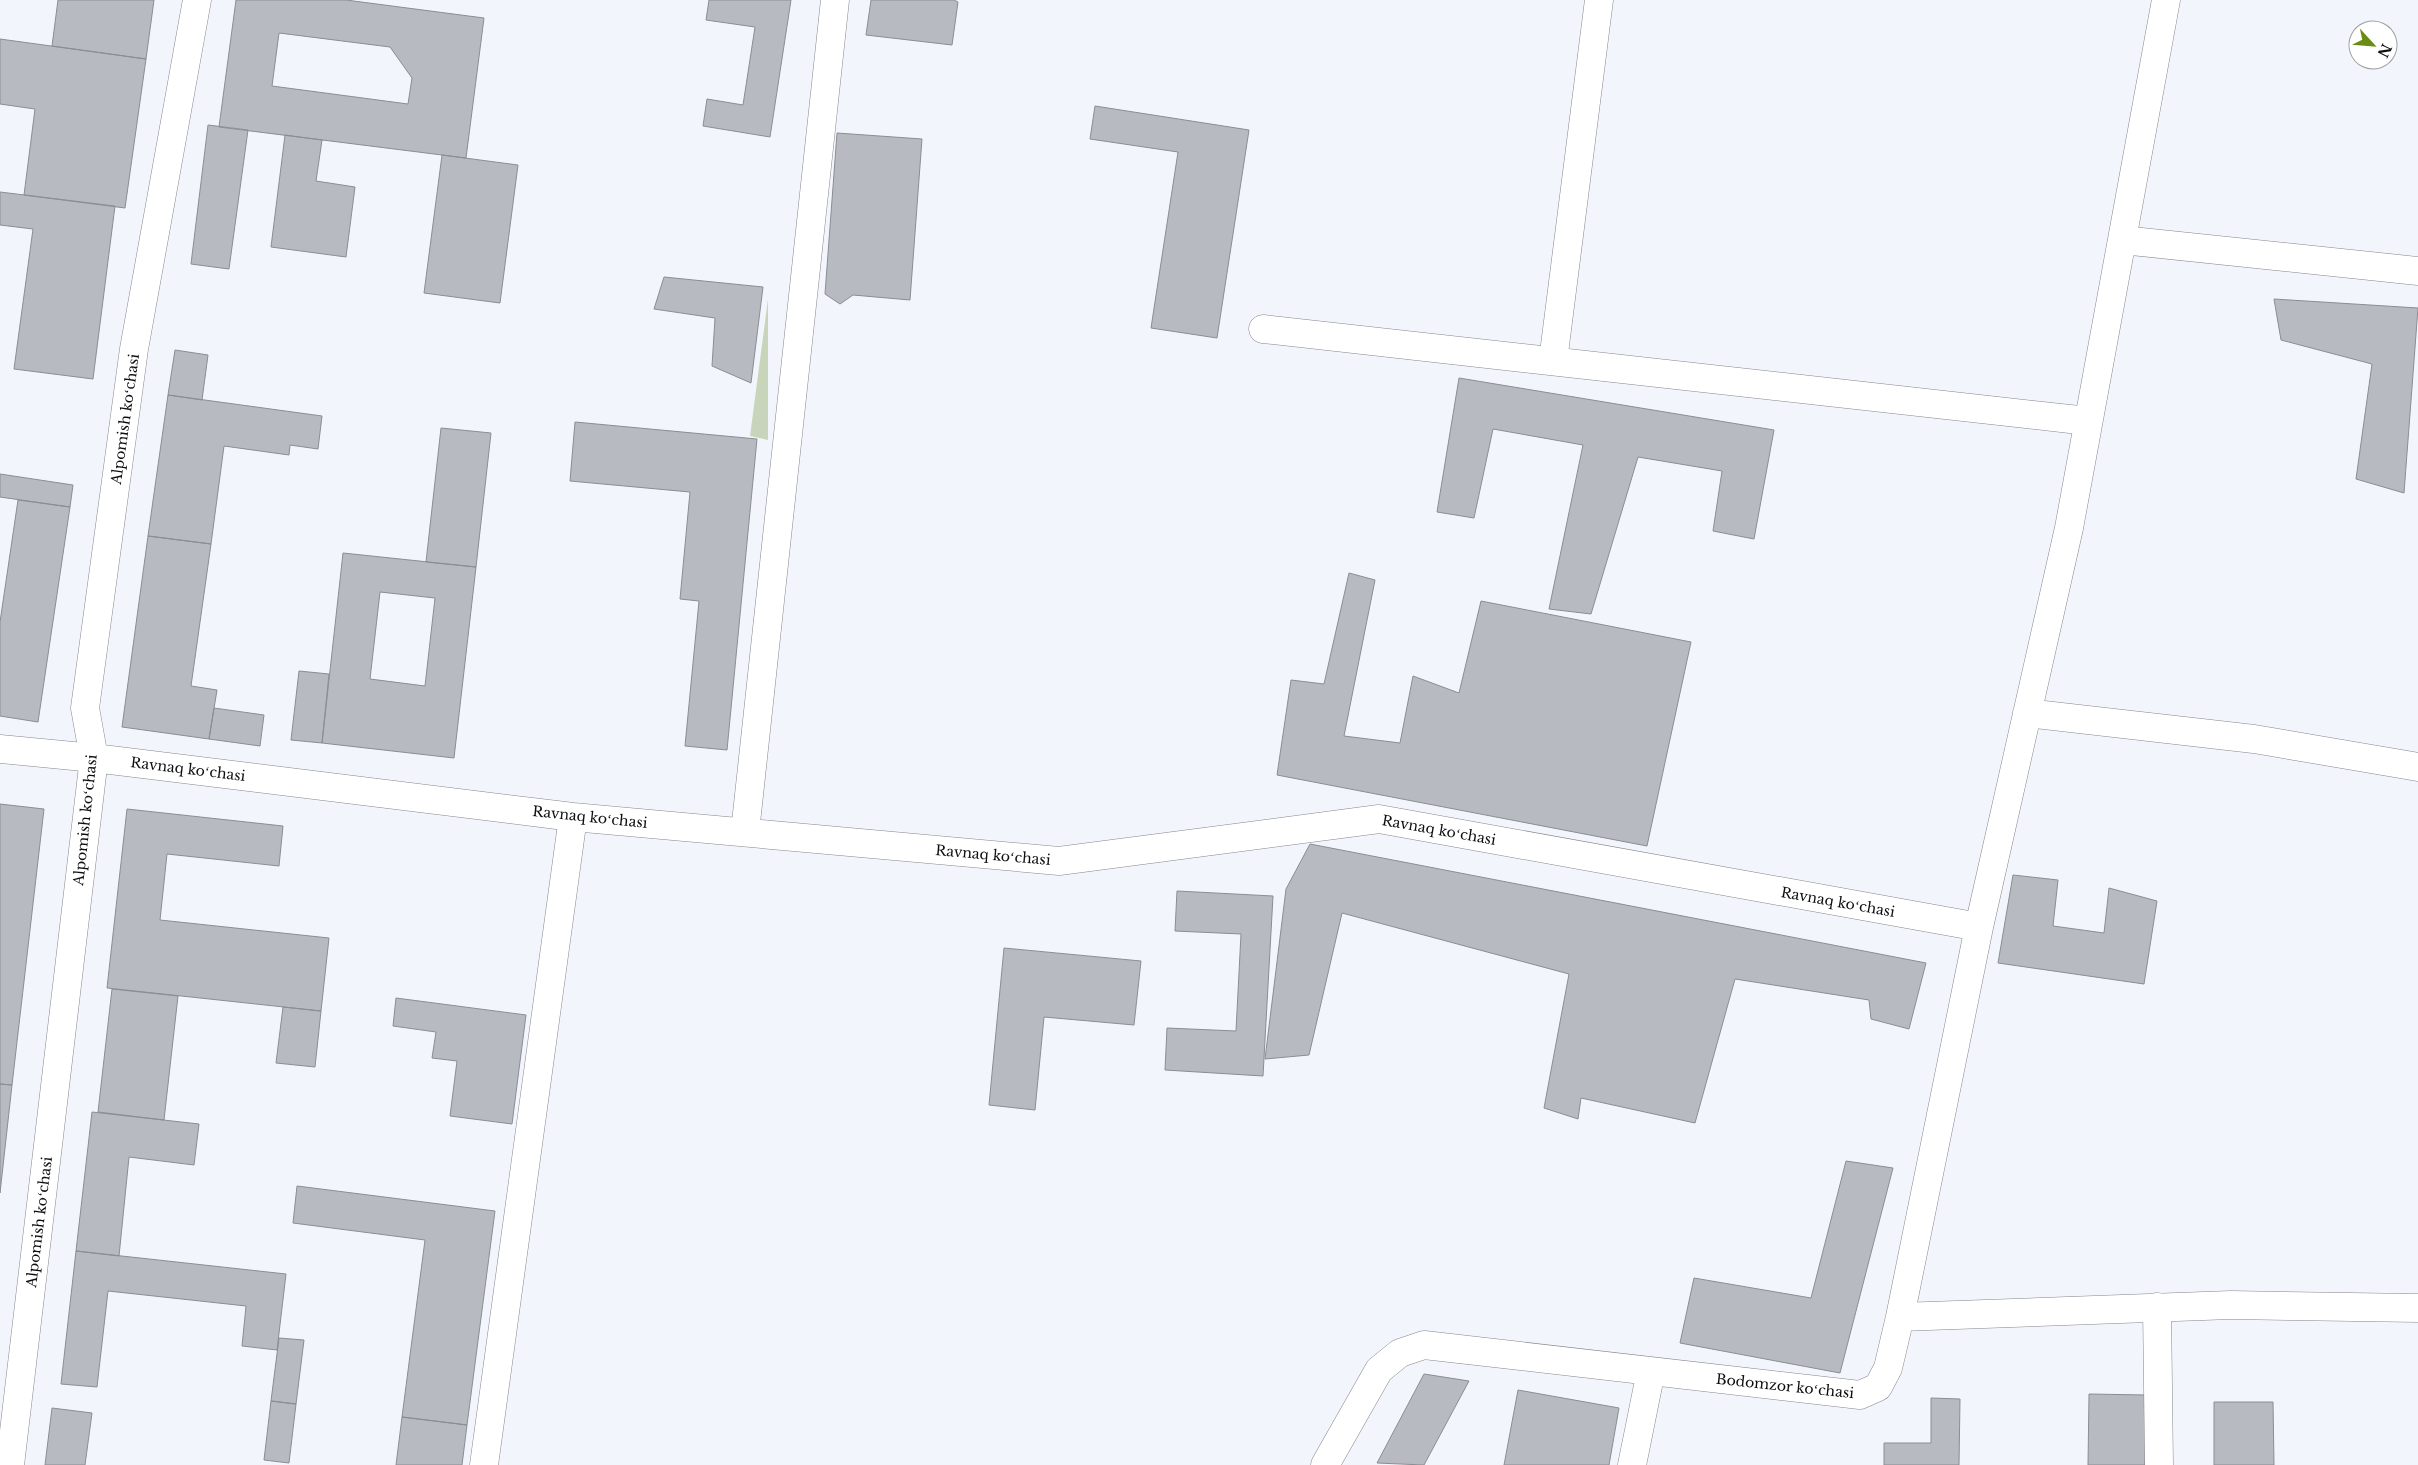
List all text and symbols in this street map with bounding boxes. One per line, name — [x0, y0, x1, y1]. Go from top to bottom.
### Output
north arrow — [2348, 20, 2398, 70]
text: N — [2374, 41, 2396, 61]
street label: Alpomish koʻchasi — [107, 352, 143, 486]
street label: Alpomish koʻchasi — [69, 753, 101, 887]
street label: Ravnaq koʻchasi — [130, 753, 247, 785]
street label: Ravnaq koʻchasi — [532, 802, 649, 832]
street label: Ravnaq koʻchasi — [1381, 811, 1498, 849]
street label: Ravnaq koʻchasi — [935, 841, 1052, 869]
street label: Ravnaq koʻchasi — [1780, 883, 1897, 921]
street label: Alpomish koʻchasi — [22, 1155, 56, 1289]
street label: Bodomzor koʻchasi — [1715, 1370, 1855, 1402]

